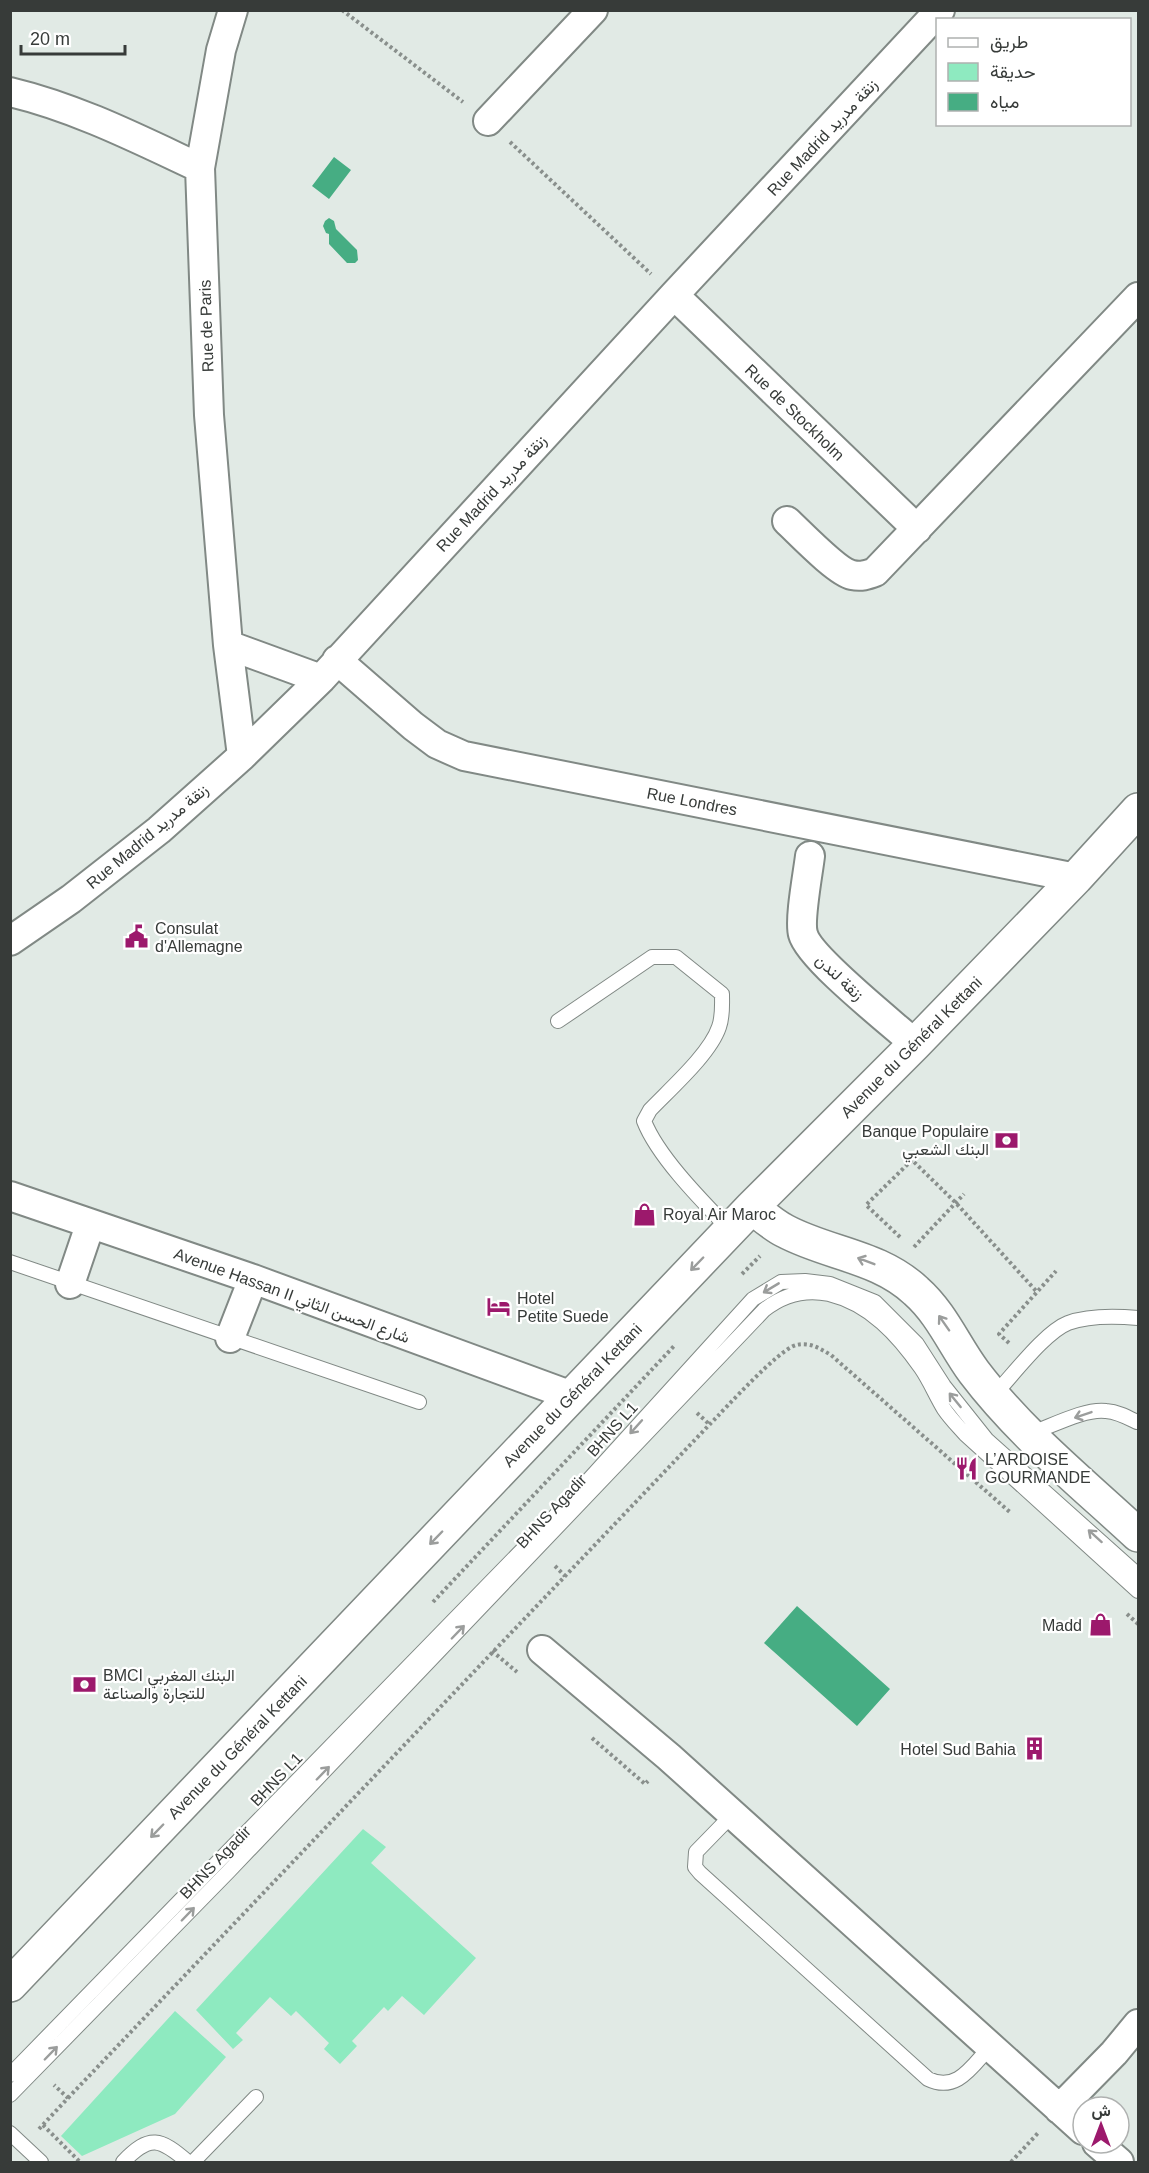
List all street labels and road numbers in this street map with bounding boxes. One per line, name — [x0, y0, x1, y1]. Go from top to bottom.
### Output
street label: Rue Madrid زنقة مدريد — [764, 76, 882, 200]
street label: Rue de Paris — [196, 279, 217, 373]
street label: Rue de Stockholm — [742, 361, 848, 464]
street label: Rue Madrid زنقة مدريد — [433, 432, 551, 556]
street label: Rue Madrid زنقة مدريد — [83, 781, 213, 894]
street label: Rue Londres — [645, 784, 738, 819]
street label: زنقة لندن — [811, 951, 867, 1005]
street label: Avenue du Général Kettani — [838, 974, 985, 1121]
street label: Avenue Hassan II شارع الحسن الثاني — [170, 1245, 412, 1351]
street label: Avenue du Général Kettani — [500, 1320, 645, 1470]
street label: BHNS L1 — [584, 1399, 641, 1460]
street label: BHNS Agadir — [513, 1471, 590, 1552]
street label: Avenue du Général Kettani — [165, 1672, 310, 1822]
street label: BHNS L1 — [247, 1749, 306, 1809]
street label: BHNS Agadir — [177, 1822, 255, 1902]

